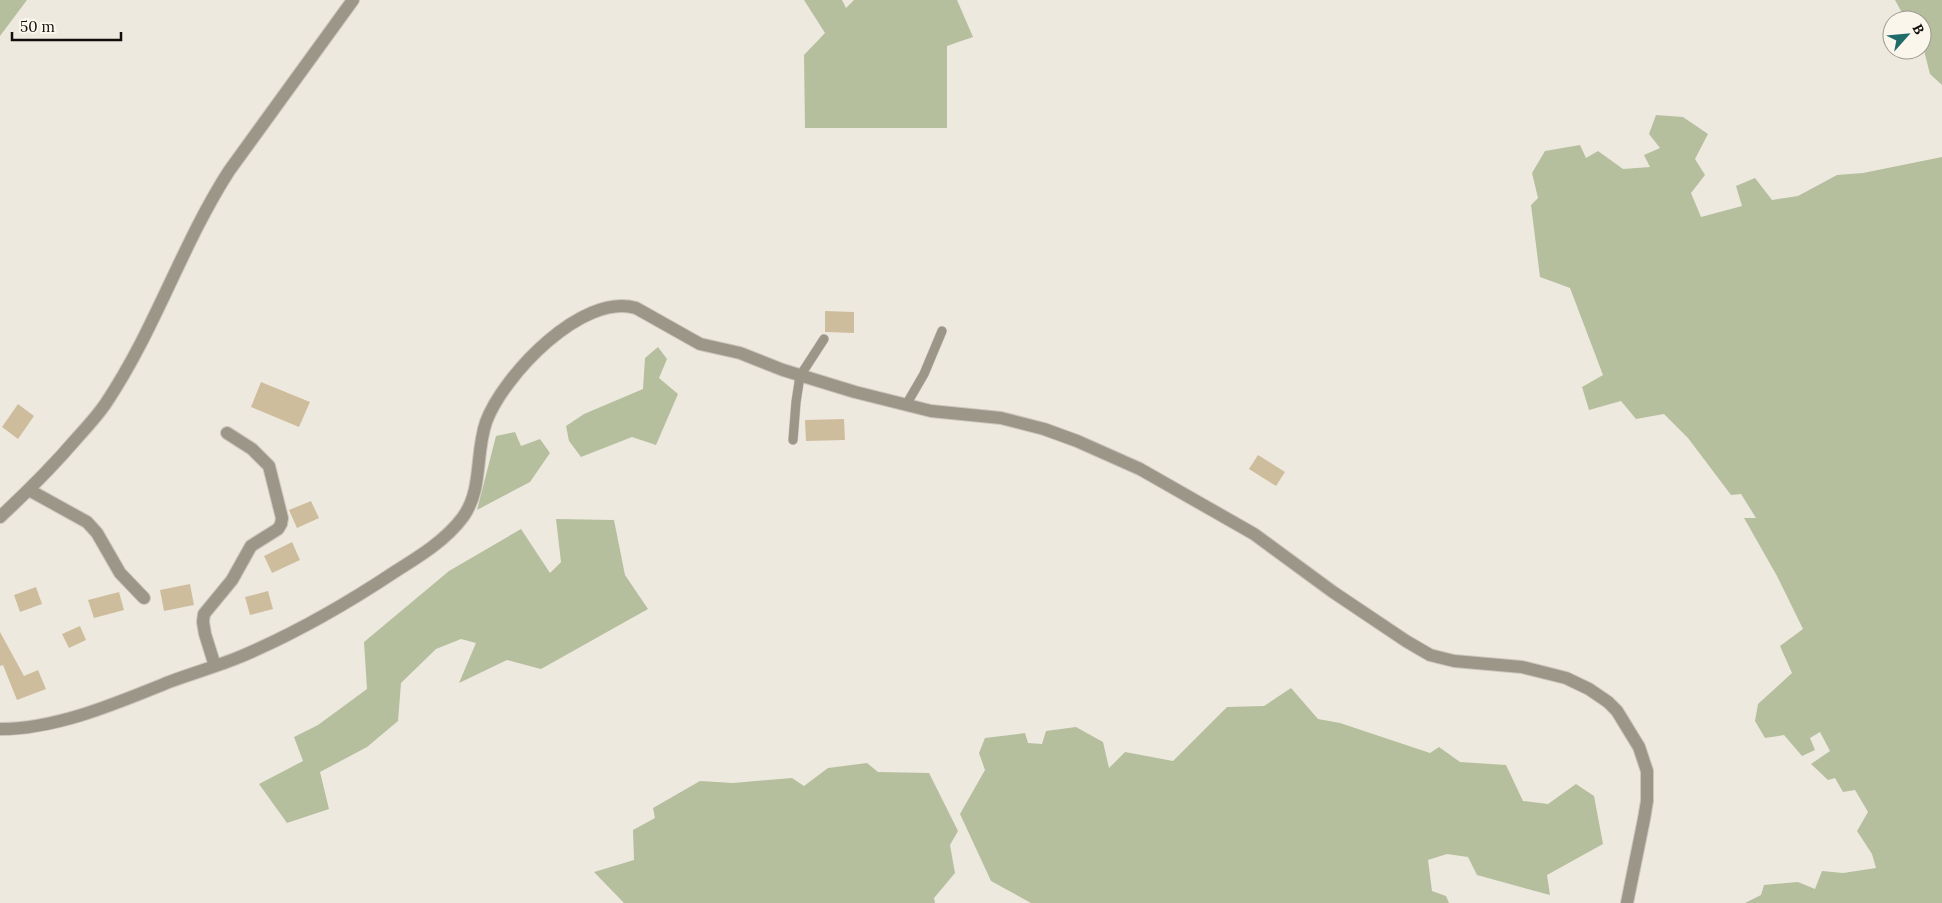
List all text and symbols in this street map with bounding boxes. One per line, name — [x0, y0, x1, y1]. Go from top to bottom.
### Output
scale bar — [12, 10, 121, 42]
north arrow — [1882, 10, 1932, 60]
text: 50 m — [20, 17, 55, 36]
text: B — [1908, 21, 1929, 37]

